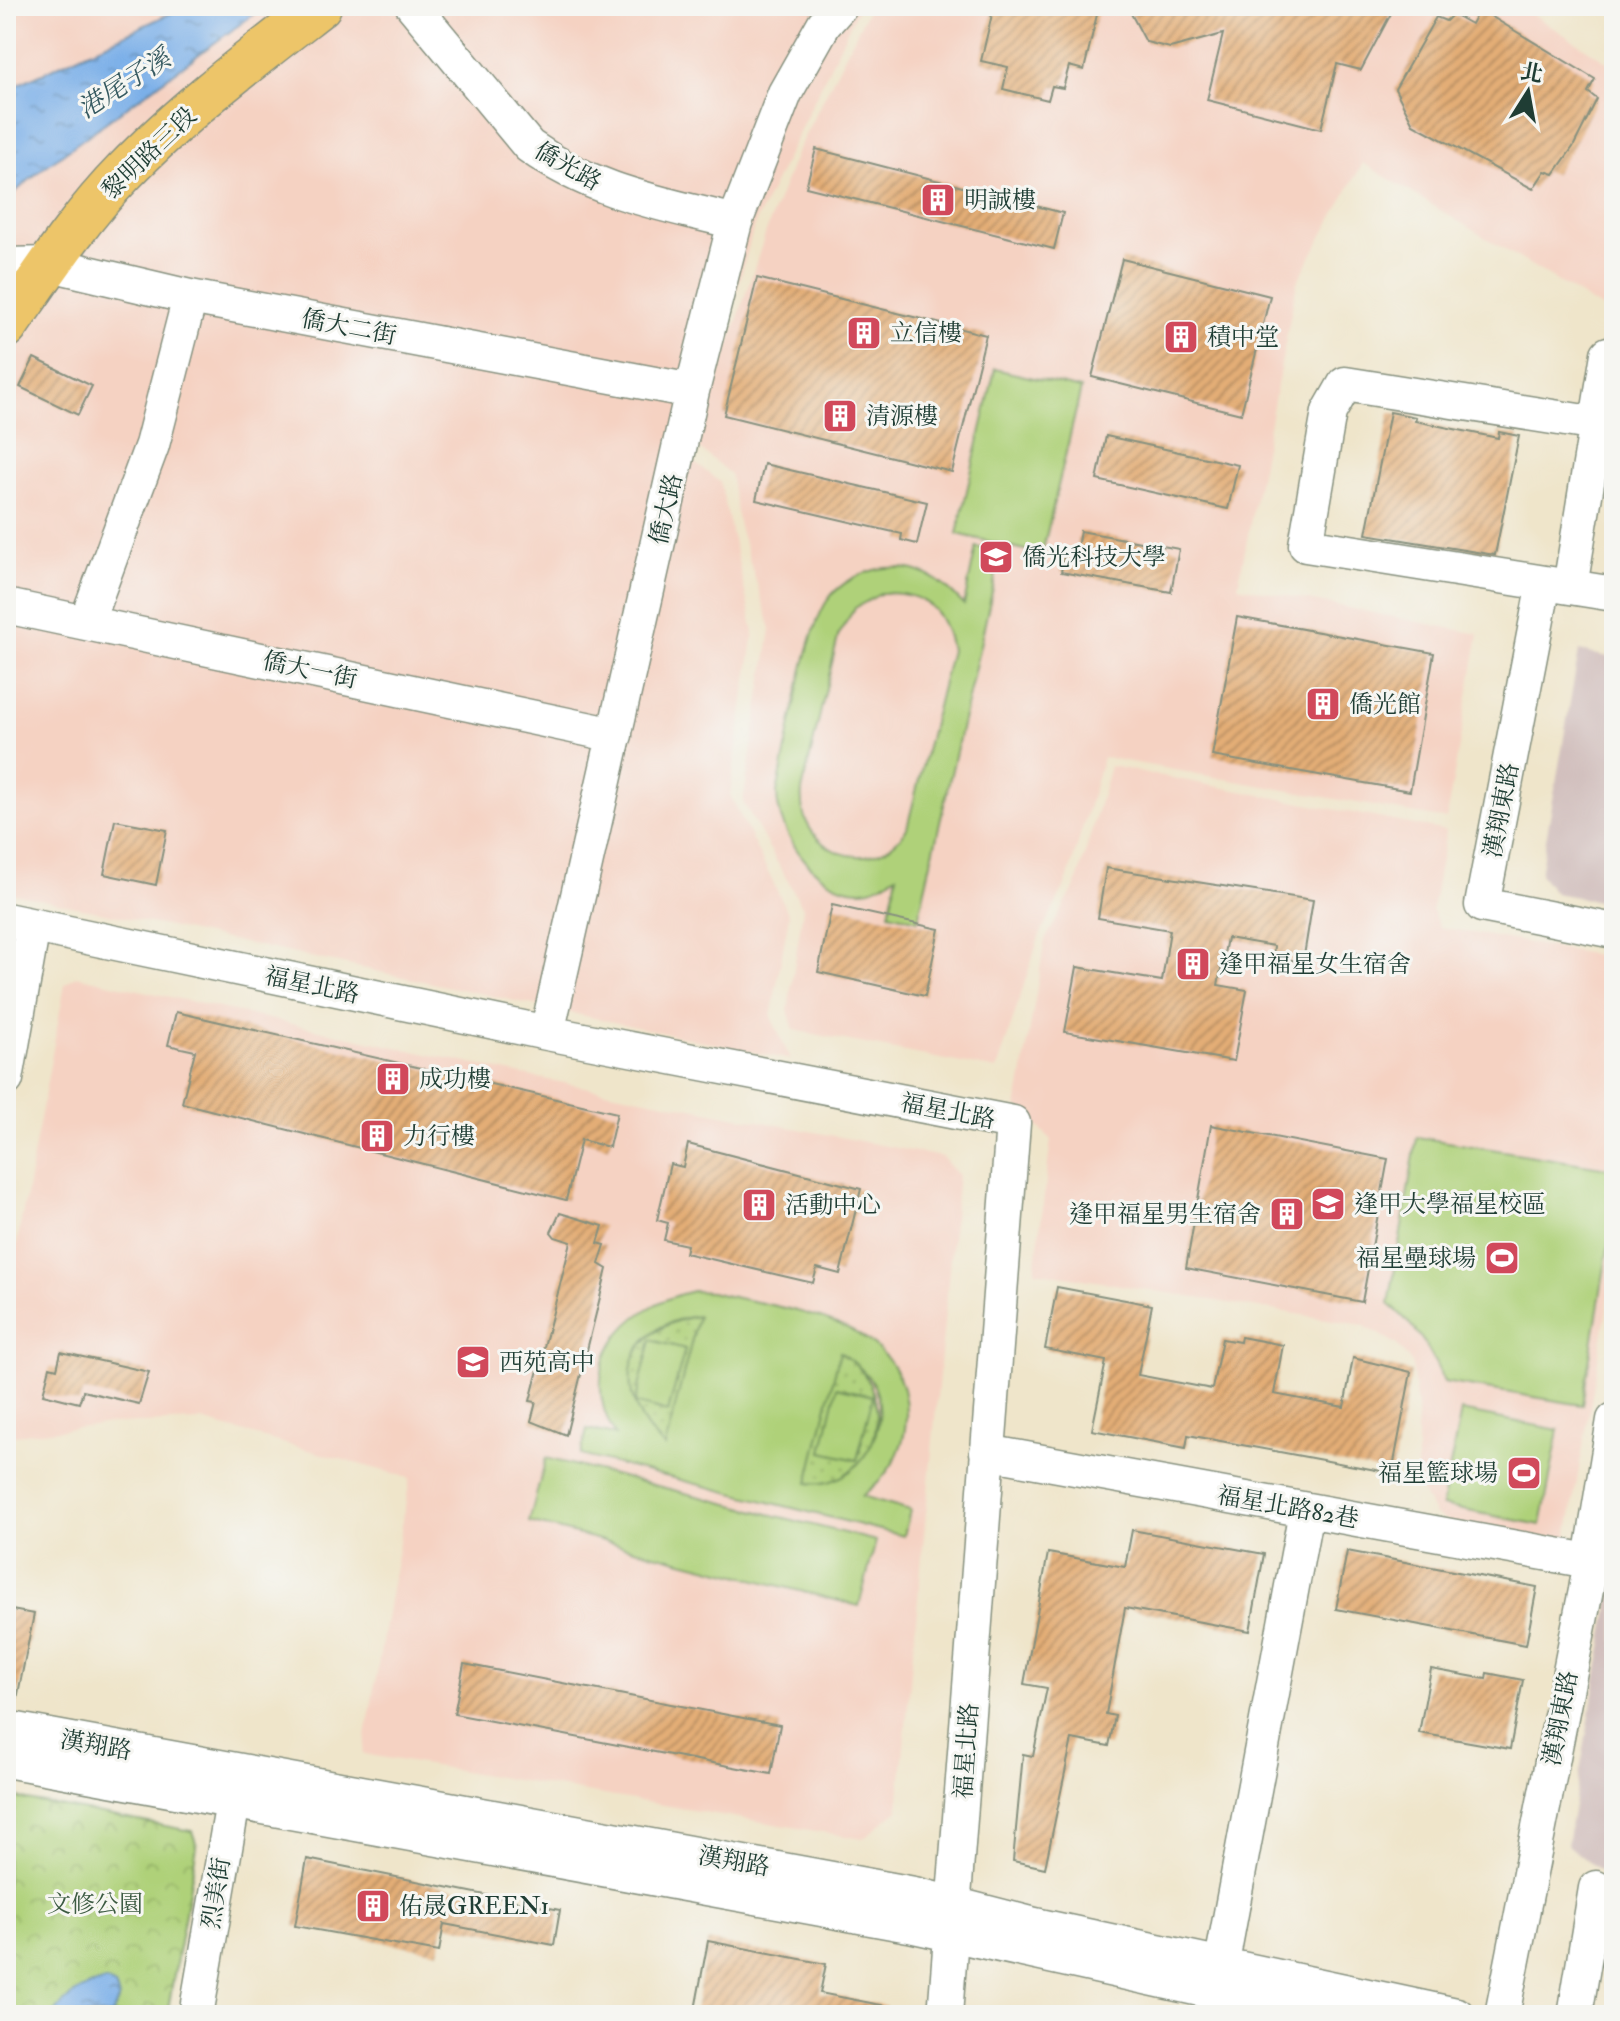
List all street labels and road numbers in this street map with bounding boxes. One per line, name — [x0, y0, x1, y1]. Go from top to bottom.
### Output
street label: 黎明路三段 — [95, 101, 203, 206]
street label: 僑光路 — [529, 135, 607, 198]
street label: 僑大二街 — [299, 303, 399, 352]
street label: 僑大路 — [643, 471, 690, 548]
street label: 僑大一街 — [260, 645, 360, 696]
street label: 漢翔東路 — [1477, 760, 1526, 860]
street label: 福星北路 — [262, 960, 362, 1011]
street label: 福星北路 — [898, 1087, 998, 1136]
street label: 福星北路82巷 — [1215, 1480, 1361, 1535]
street label: 漢翔東路 — [1536, 1668, 1585, 1768]
street label: 福星北路 — [948, 1702, 985, 1800]
street label: 漢翔路 — [58, 1724, 134, 1767]
street label: 漢翔路 — [696, 1840, 772, 1883]
street label: 烈美街 — [196, 1855, 237, 1931]

